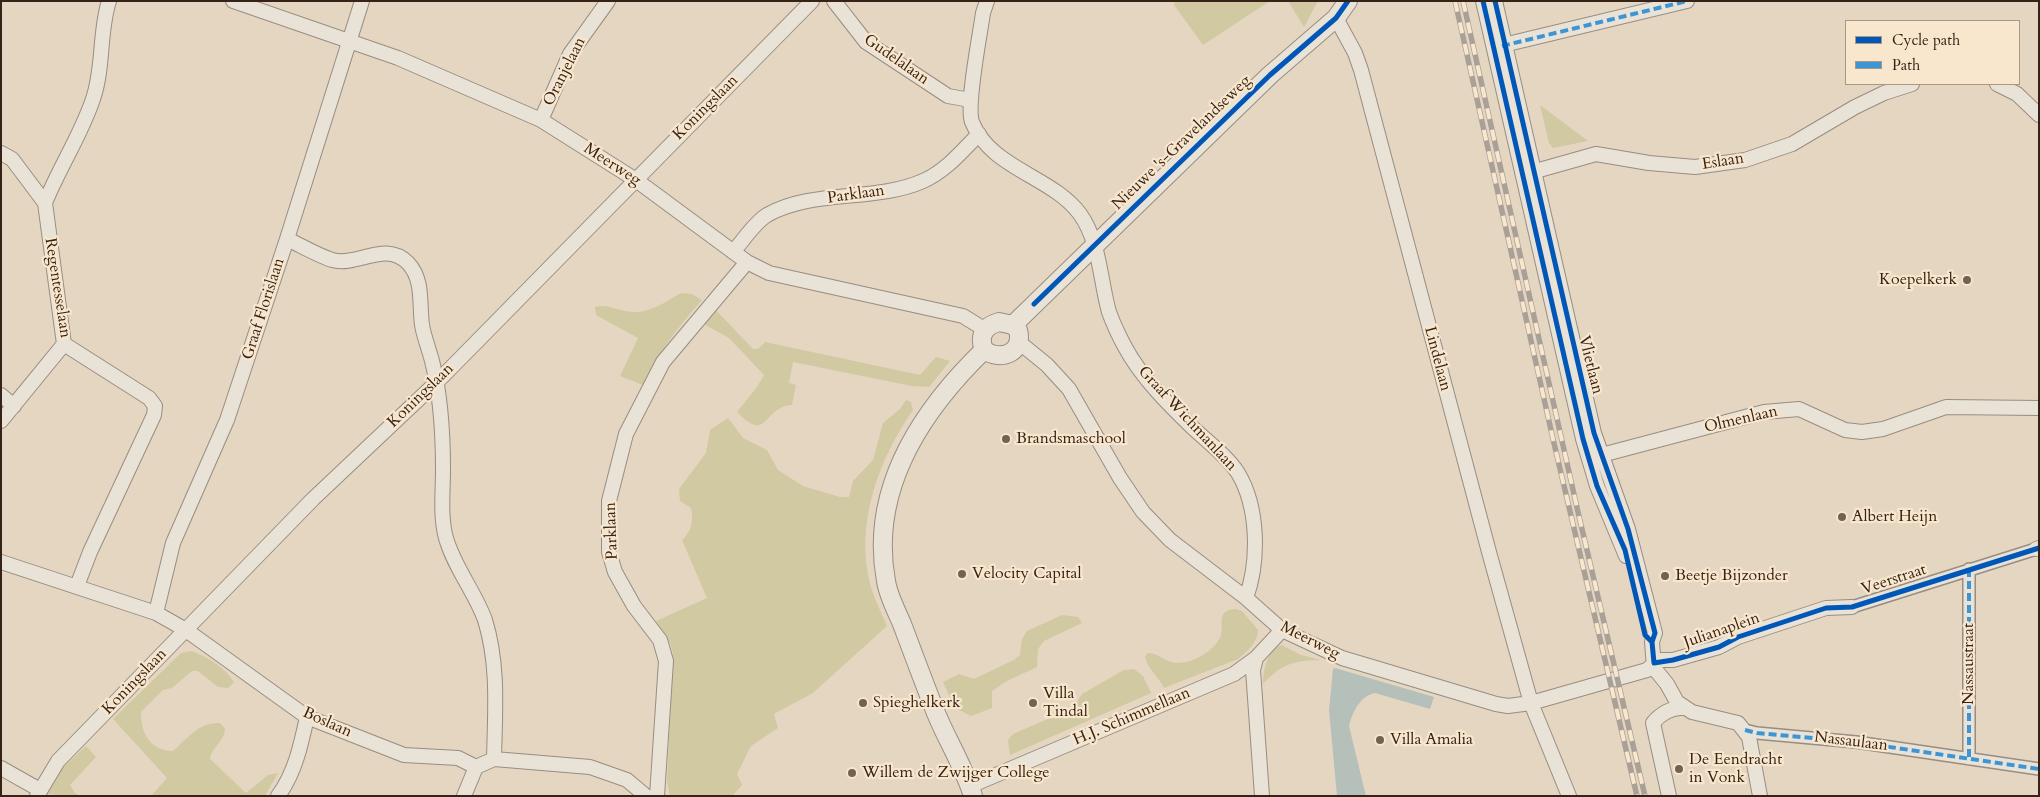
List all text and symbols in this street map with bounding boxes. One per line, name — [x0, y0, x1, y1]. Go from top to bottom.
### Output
legend — [1845, 20, 2020, 85]
text: Cycle path — [1892, 30, 1960, 50]
street label: Gudelalaan — [860, 31, 932, 89]
street label: Oranjelaan — [540, 34, 590, 110]
text: Path — [1892, 55, 1920, 75]
street label: Koningslaan — [669, 71, 743, 145]
street label: Nieuwe 's-Gravelandseweg — [1109, 72, 1255, 214]
street label: Meerweg — [580, 139, 644, 191]
street label: Eslaan — [1701, 149, 1745, 175]
street label: Parklaan — [826, 181, 886, 209]
street label: Regentesselaan — [40, 237, 74, 339]
street label: Graaf Florislaan — [238, 256, 290, 362]
place label: Koepelkerk — [1879, 270, 1957, 290]
marker: Koepelkerk — [1961, 274, 1973, 286]
street label: Lindelaan — [1419, 325, 1455, 393]
street label: Vlietlaan — [1573, 334, 1607, 396]
street label: Koningslaan — [384, 360, 458, 432]
street label: Graaf Wichmanlaan — [1134, 363, 1240, 475]
street label: Olmenlaan — [1702, 402, 1780, 438]
place label: Brandsmaschool — [1016, 429, 1126, 449]
marker: Brandsmaschool — [1000, 433, 1012, 445]
street label: Parklaan — [601, 502, 623, 560]
place label: Albert Heijn — [1852, 507, 1937, 527]
marker: Albert Heijn — [1836, 511, 1848, 523]
street label: Veerstraat — [1859, 560, 1929, 600]
place label: Velocity Capital — [972, 564, 1082, 584]
place label: Beetje Bijzonder — [1675, 566, 1788, 586]
marker: Velocity Capital — [956, 568, 968, 580]
marker: Beetje Bijzonder — [1659, 570, 1671, 582]
street label: Julianaplein — [1681, 609, 1763, 653]
street label: Meerweg — [1277, 618, 1343, 664]
street label: Nassaustraat — [1959, 623, 1979, 705]
street label: Koningslaan — [99, 645, 171, 719]
place label: Villa Tindal — [1043, 684, 1088, 722]
street label: H.J. Schimmellaan — [1071, 684, 1193, 750]
place label: Spieghelkerk — [873, 693, 961, 713]
marker: Spieghelkerk — [857, 697, 869, 709]
marker: Villa Tindal — [1027, 697, 1039, 709]
street label: Boslaan — [299, 704, 355, 742]
street label: Nassaulaan — [1813, 728, 1889, 756]
place label: Villa Amalia — [1390, 730, 1473, 750]
marker: Villa Amalia — [1374, 734, 1386, 746]
place label: De Eendracht in Vonk — [1689, 750, 1782, 788]
place label: Willem de Zwijger College — [862, 763, 1050, 783]
marker: De Eendracht in Vonk — [1673, 763, 1685, 775]
marker: Willem de Zwijger College — [846, 767, 858, 779]

